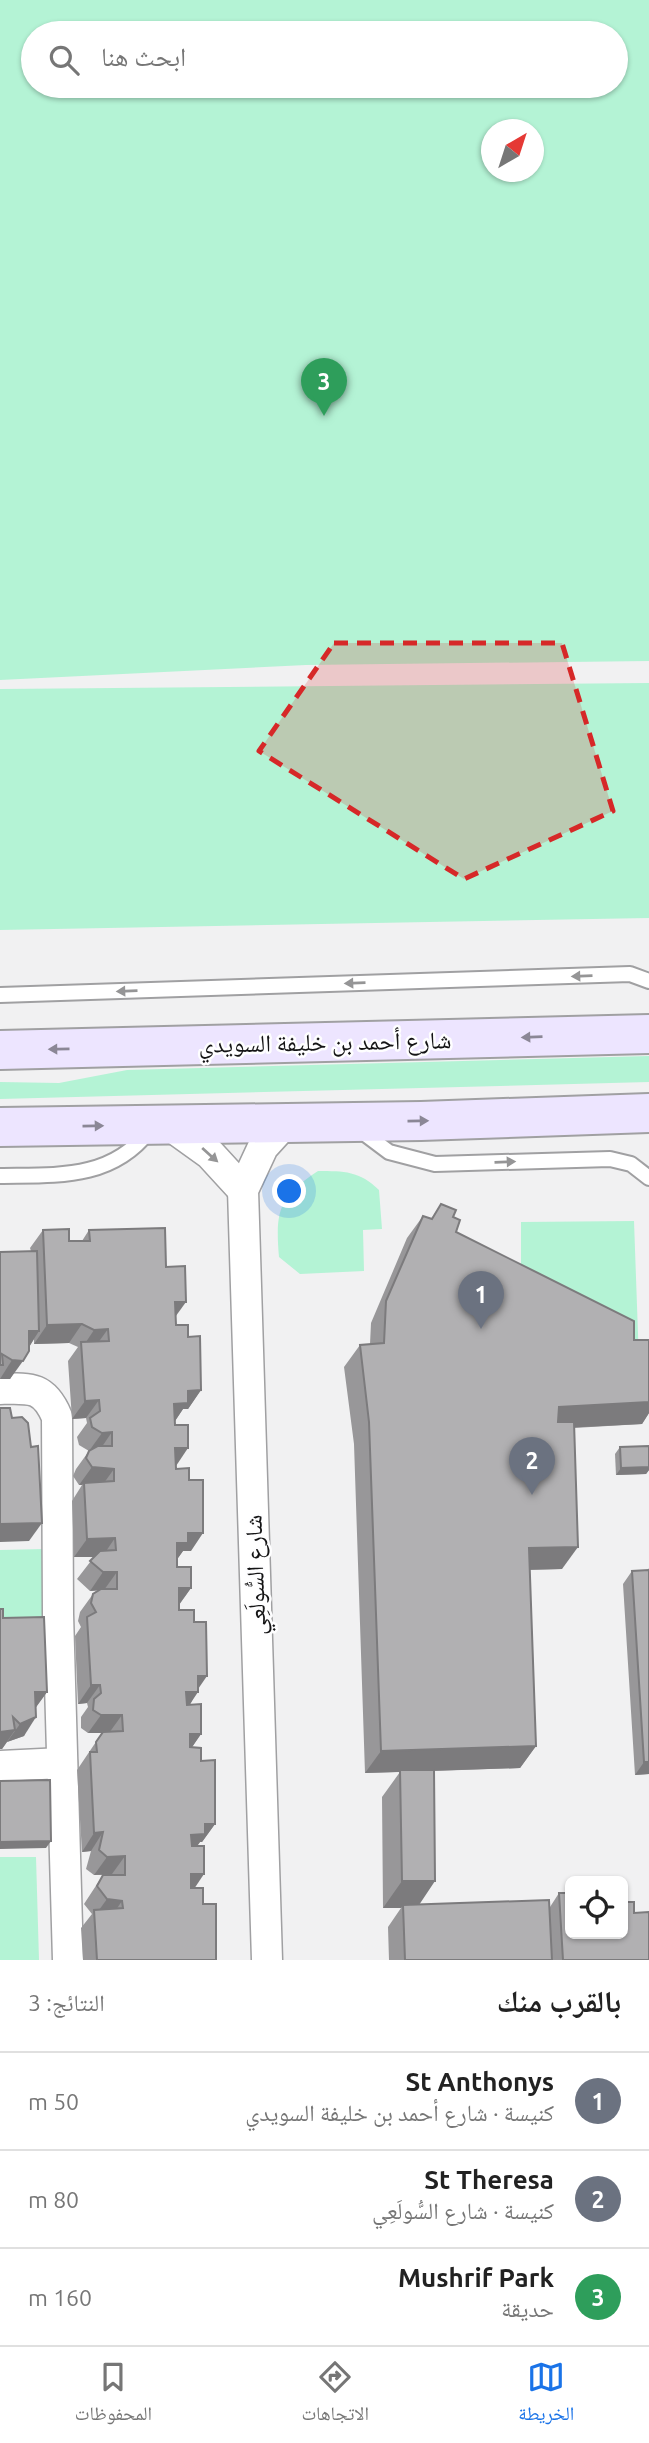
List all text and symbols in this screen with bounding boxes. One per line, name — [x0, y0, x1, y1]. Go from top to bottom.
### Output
search box — [21, 21, 628, 98]
icon: search — [45, 41, 83, 79]
text: ابحث هنا — [101, 42, 186, 71]
north arrow — [481, 119, 544, 182]
pin: 3 — [301, 358, 347, 416]
one-way arrow — [571, 970, 593, 981]
one-way arrow — [343, 978, 365, 989]
one-way arrow — [116, 985, 138, 996]
street label: شارع أحمد بن خليفة السويدي — [198, 1026, 452, 1064]
one-way arrow — [521, 1031, 543, 1043]
one-way arrow — [48, 1043, 70, 1054]
one-way arrow — [407, 1116, 429, 1127]
one-way arrow — [82, 1121, 104, 1132]
one-way arrow — [201, 1147, 219, 1163]
one-way arrow — [494, 1156, 516, 1168]
your location — [272, 1174, 306, 1208]
pin: 1 — [458, 1271, 504, 1329]
pin: 2 — [509, 1437, 555, 1495]
street label: شارع السُّولَعِي — [239, 1514, 277, 1636]
map controls — [565, 1876, 628, 1939]
button: locate — [565, 1876, 628, 1939]
text: بالقرب منك — [497, 1984, 621, 2018]
text: النتائج: 3 — [28, 1990, 105, 2015]
text: St Anthonys — [405, 2067, 554, 2096]
text: 50 m — [28, 2089, 79, 2114]
text: 1 — [592, 2089, 605, 2114]
text: كنيسة · شارع أحمد بن خليفة السويدي — [245, 2100, 554, 2125]
text: St Theresa — [424, 2165, 554, 2194]
text: 80 m — [28, 2187, 79, 2212]
text: 2 — [592, 2187, 605, 2212]
text: كنيسة · شارع السُّولَعِي — [372, 2198, 554, 2223]
text: Mushrif Park — [398, 2263, 554, 2292]
text: 160 m — [28, 2285, 92, 2310]
text: 3 — [592, 2285, 605, 2310]
text: حديقة — [501, 2296, 554, 2321]
tab: المحفوظات — [75, 2358, 152, 2432]
tab: الاتجاهات — [301, 2358, 369, 2432]
tab: الخريطة — [518, 2358, 574, 2432]

